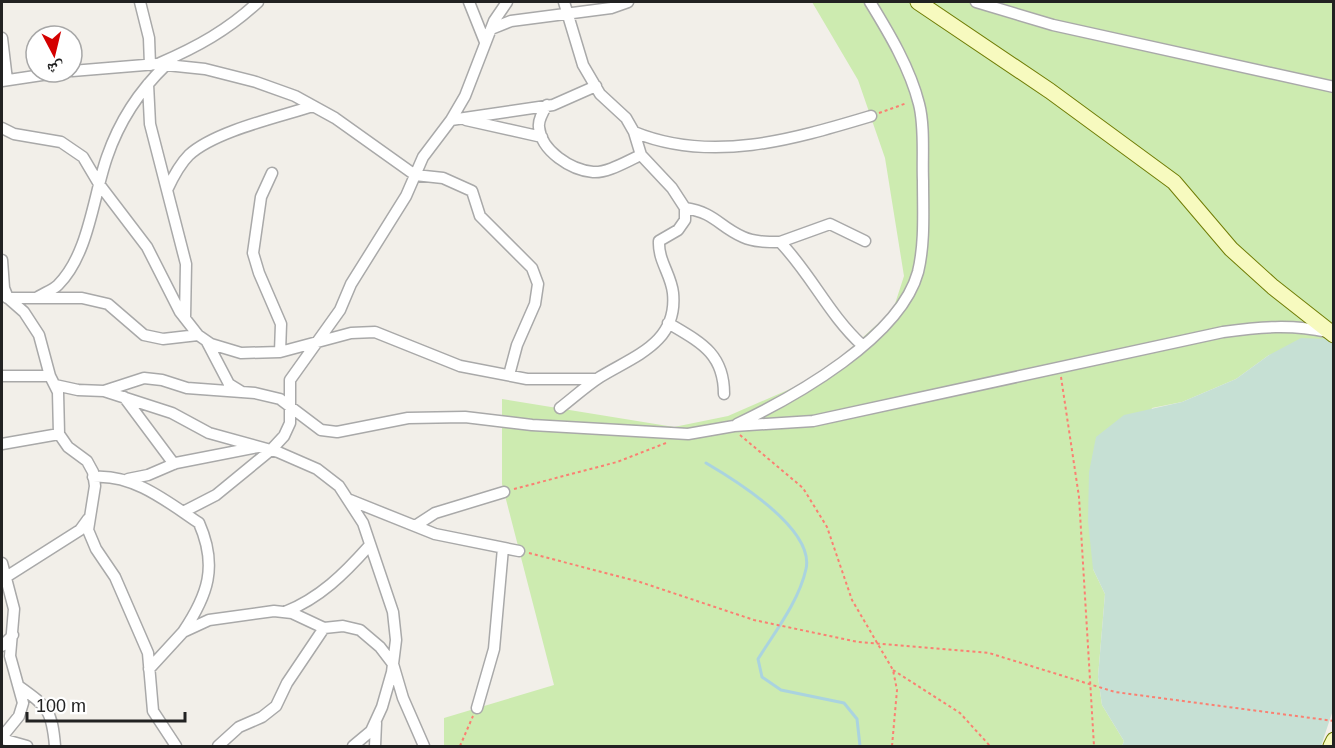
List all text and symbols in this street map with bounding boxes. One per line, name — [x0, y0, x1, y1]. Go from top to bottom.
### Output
north arrow — [24, 24, 84, 84]
text: ش — [46, 58, 65, 78]
scale bar — [27, 685, 184, 723]
text: 100 m — [36, 696, 86, 716]

